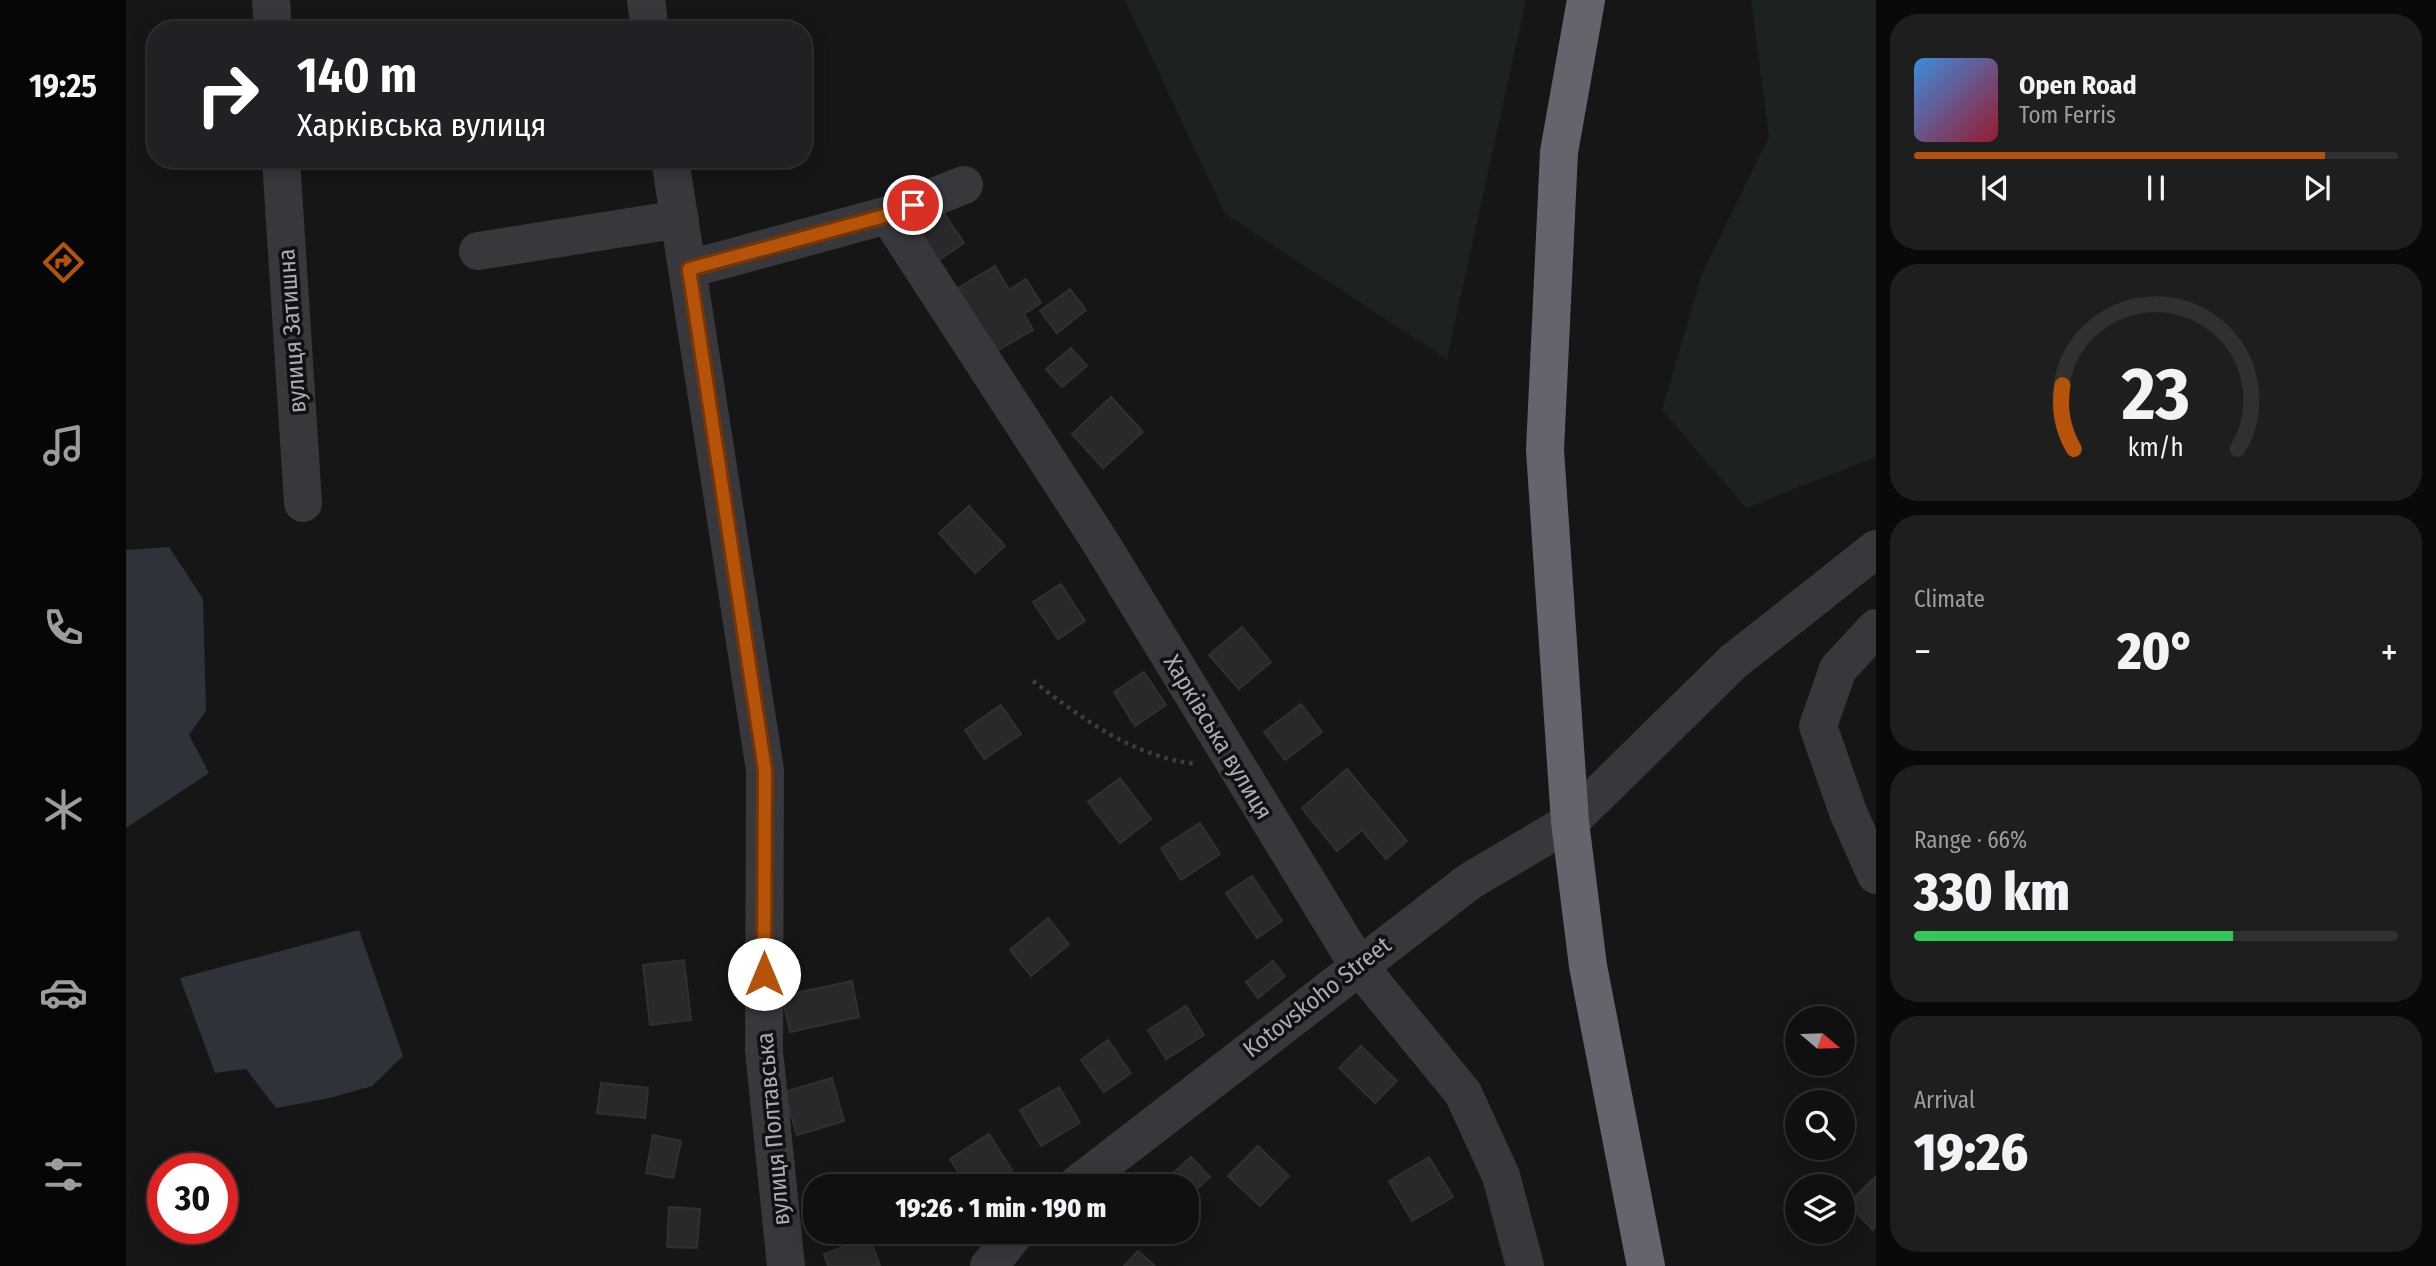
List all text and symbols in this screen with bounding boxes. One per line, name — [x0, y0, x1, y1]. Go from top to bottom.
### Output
text: 140 m — [297, 46, 417, 105]
icon: right — [182, 49, 273, 140]
text: 19:25 — [29, 67, 97, 105]
text: Open Road — [2019, 70, 2137, 101]
text: Tom Ferris — [2019, 101, 2116, 129]
text: Харківська вулиця — [297, 106, 546, 144]
icon: previous — [1976, 169, 2014, 207]
icon: pause — [2137, 169, 2175, 207]
icon: next — [2298, 169, 2336, 207]
pin — [883, 175, 943, 235]
icon: arrive — [894, 186, 932, 224]
icon: directions — [39, 238, 88, 287]
street label: вулиця Затишна — [272, 248, 312, 414]
text: 23 — [2121, 351, 2190, 438]
icon: music — [39, 421, 88, 470]
text: km/h — [2128, 432, 2184, 462]
text: Climate — [1914, 585, 1985, 613]
icon: phone — [39, 603, 88, 652]
text: 20° — [2117, 620, 2195, 683]
text: − — [1914, 629, 1931, 675]
text: + — [2381, 629, 2398, 675]
street label: Харківська вулиця — [1158, 650, 1278, 824]
icon: climate — [39, 785, 88, 834]
text: Range · 66% — [1914, 826, 2027, 854]
text: 330 km — [1914, 861, 2070, 924]
street label: Kotovskoho Street — [1238, 931, 1396, 1063]
position arrow — [727, 937, 801, 1011]
icon: car — [39, 968, 88, 1017]
north arrow — [1785, 1006, 1855, 1076]
map controls — [1785, 1006, 1855, 1244]
street label: вулиця Полтавська — [751, 1031, 795, 1227]
text: Arrival — [1914, 1086, 1975, 1114]
button: search — [1785, 1090, 1855, 1160]
text: 19:26 — [1914, 1121, 2028, 1184]
icon: filters — [39, 1150, 88, 1199]
speed limit sign: 30 — [147, 1153, 238, 1244]
button: layers — [1785, 1174, 1855, 1244]
text: 19:26 · 1 min · 190 m — [896, 1193, 1106, 1224]

